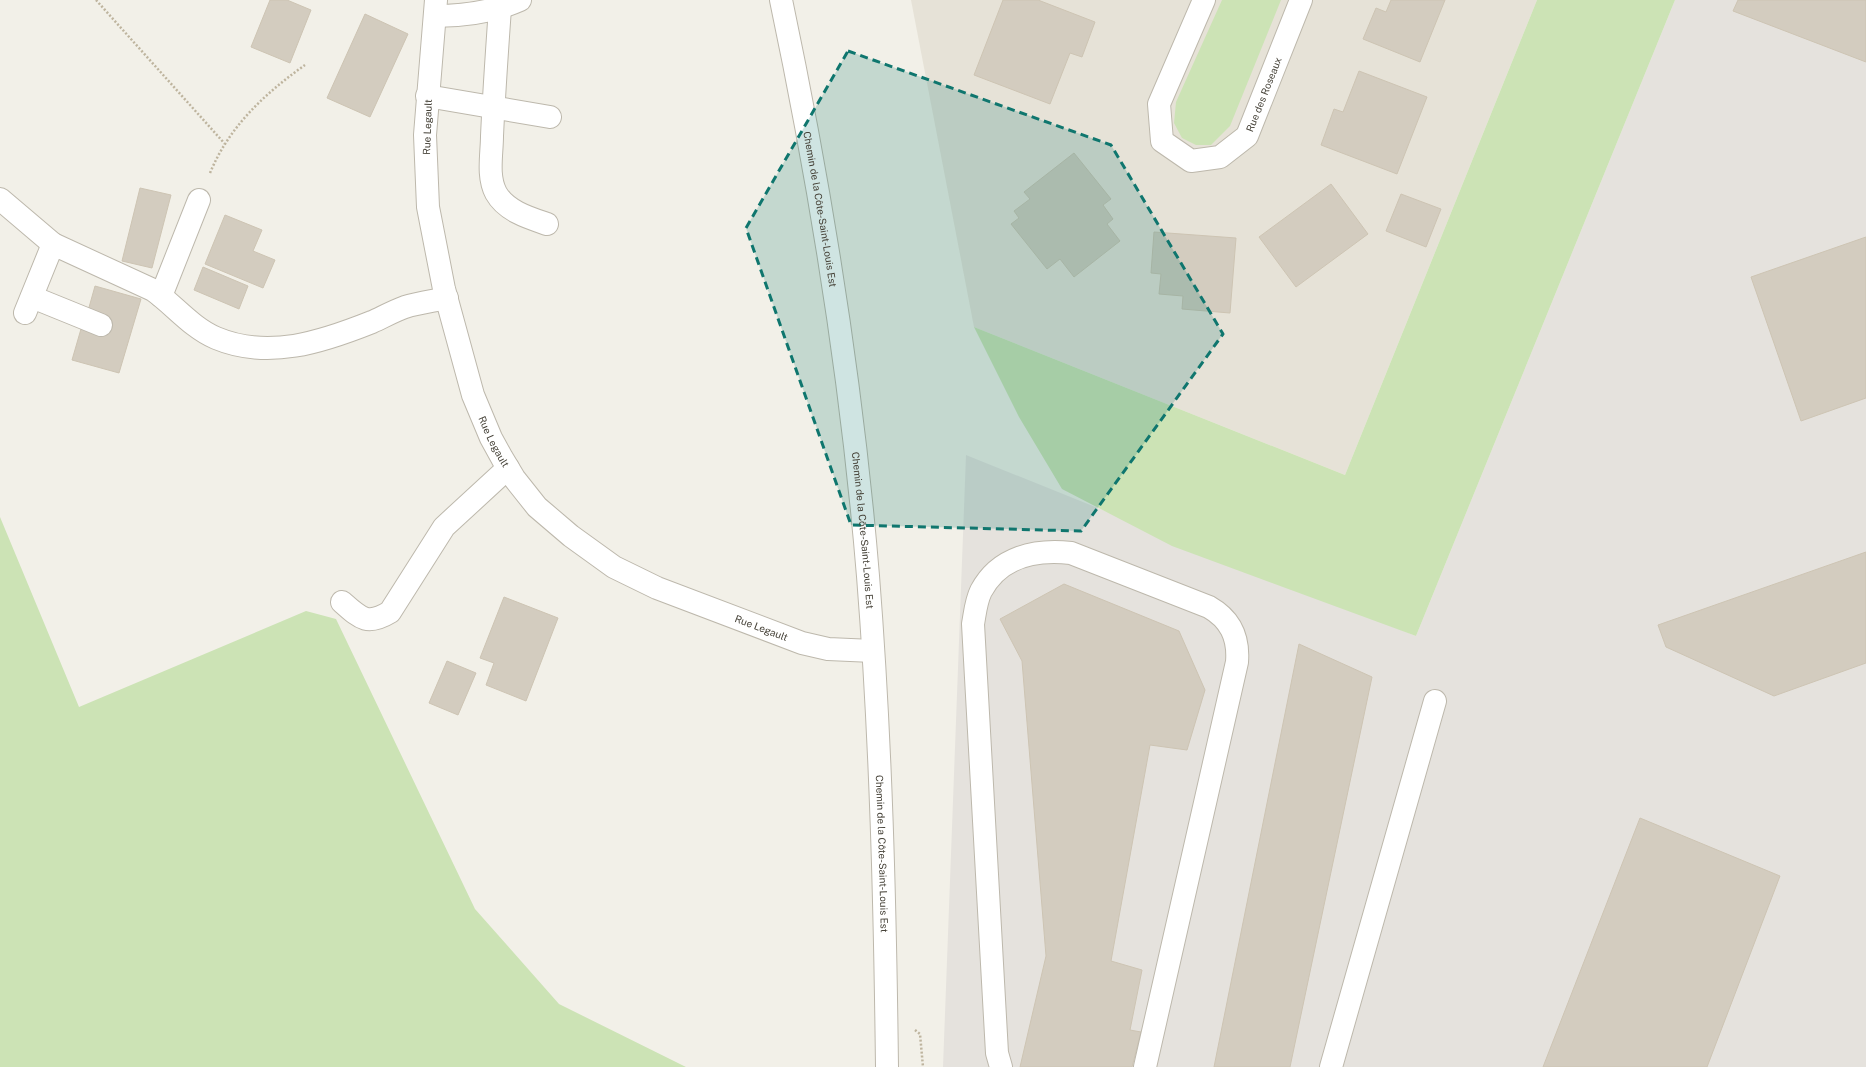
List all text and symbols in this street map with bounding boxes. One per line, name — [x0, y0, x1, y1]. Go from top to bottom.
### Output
street label: Rue des Roseaux — [1243, 55, 1284, 133]
street label: Rue Legault — [420, 99, 434, 155]
street label: Chemin de la Côte-Saint-Louis Est — [801, 130, 840, 288]
street label: Rue Legault — [476, 414, 512, 469]
street label: Chemin de la Côte-Saint-Louis Est — [850, 451, 876, 609]
street label: Rue Legault — [733, 612, 790, 643]
street label: Chemin de la Côte-Saint-Louis Est — [874, 775, 891, 933]

